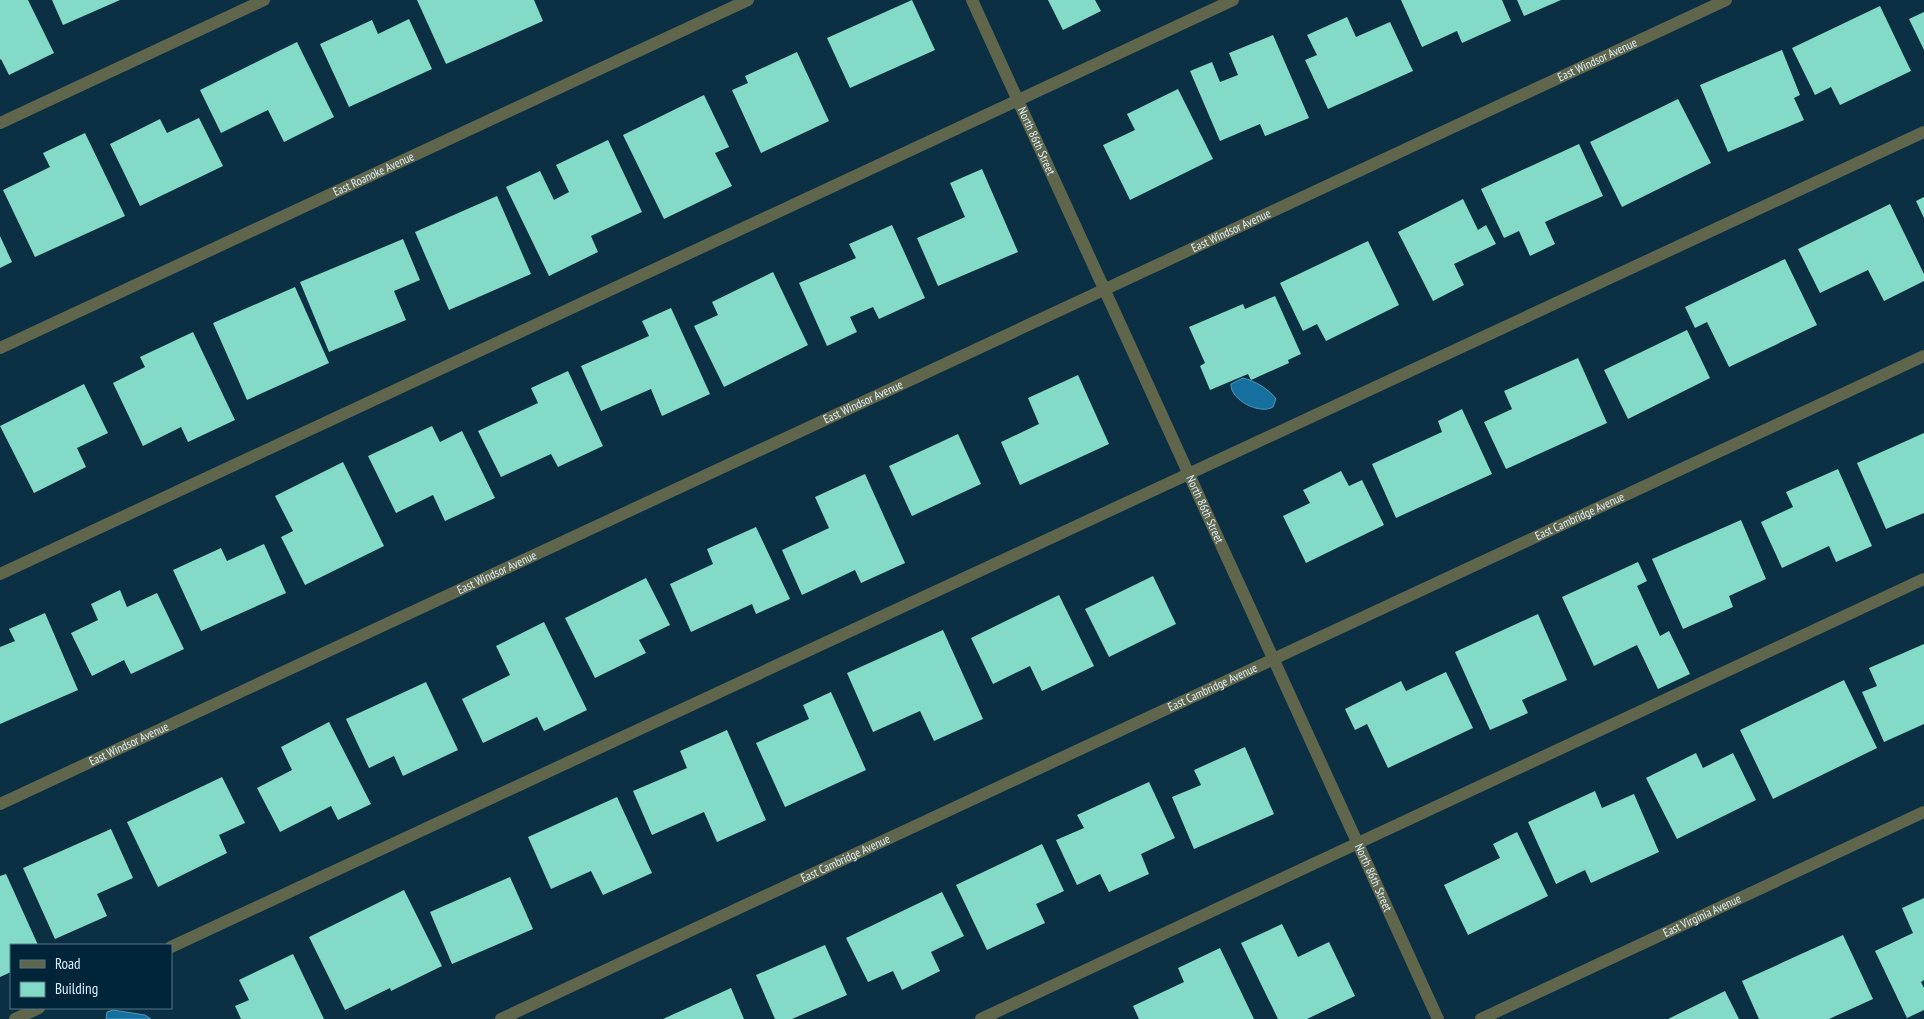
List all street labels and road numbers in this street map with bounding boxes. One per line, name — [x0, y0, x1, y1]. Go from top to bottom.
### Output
street label: East Windsor Avenue — [1555, 35, 1639, 85]
street label: North 86th Street — [1015, 104, 1059, 178]
street label: East Roanoke Avenue — [330, 148, 416, 199]
street label: East Windsor Avenue — [1189, 205, 1273, 255]
street label: East Windsor Avenue — [821, 377, 905, 427]
street label: North 86th Street — [1183, 473, 1228, 546]
street label: East Cambridge Avenue — [1532, 489, 1627, 543]
street label: East Windsor Avenue — [454, 547, 539, 597]
street label: East Cambridge Avenue — [1165, 660, 1259, 714]
street label: East Windsor Avenue — [86, 719, 171, 769]
street label: East Cambridge Avenue — [798, 831, 892, 885]
street label: North 86th Street — [1352, 841, 1396, 914]
street label: East Virginia Avenue — [1661, 891, 1743, 940]

